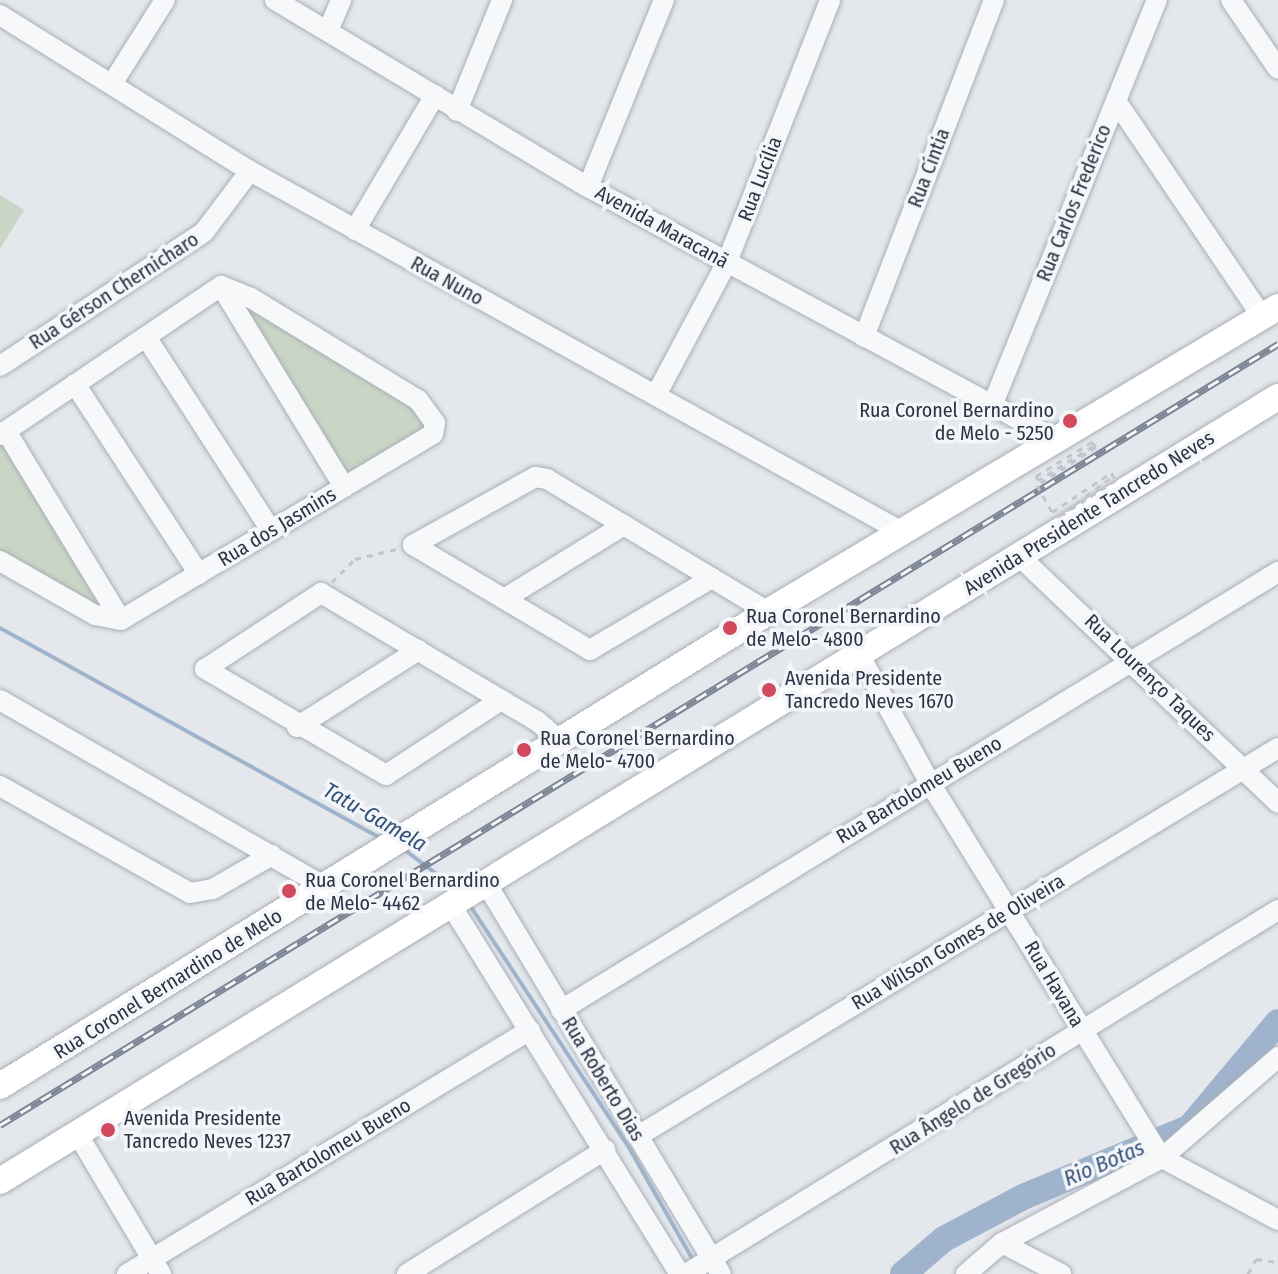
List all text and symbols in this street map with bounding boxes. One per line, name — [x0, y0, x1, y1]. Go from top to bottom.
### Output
street label: Rua Carlos Frederico — [1032, 121, 1116, 285]
street label: Rua Cíntia — [903, 125, 955, 211]
street label: Rua Lucília — [733, 133, 787, 225]
street label: Avenida Maracanã — [591, 180, 733, 274]
street label: Rua Gérson Chernicharo — [25, 227, 203, 355]
street label: Rua Nuno — [406, 251, 488, 311]
place label: Rua Coronel Bernardino de Melo - 5250 — [859, 398, 1054, 445]
marker: Rua Coronel Bernardino de Melo - 5250 — [1061, 412, 1079, 430]
street label: Avenida Presidente Tancredo Neves — [959, 426, 1219, 600]
street label: Rua dos Jasmins — [214, 482, 340, 572]
place label: Rua Coronel Bernardino de Melo- 4800 — [746, 604, 941, 651]
street label: Rua Lourenço Taques — [1079, 609, 1221, 747]
marker: Rua Coronel Bernardino de Melo- 4800 — [721, 619, 739, 637]
place label: Avenida Presidente Tancredo Neves 1670 — [785, 666, 954, 713]
marker: Avenida Presidente Tancredo Neves 1670 — [760, 681, 778, 699]
place label: Rua Coronel Bernardino de Melo- 4700 — [540, 726, 735, 773]
street label: Rua Bartolomeu Bueno — [832, 731, 1006, 849]
marker: Rua Coronel Bernardino de Melo- 4700 — [515, 741, 533, 759]
water label: Tatu-Gamela — [319, 777, 431, 857]
place label: Rua Coronel Bernardino de Melo- 4462 — [305, 868, 500, 915]
street label: Rua Wilson Gomes de Oliveira — [847, 869, 1069, 1015]
marker: Rua Coronel Bernardino de Melo- 4462 — [280, 882, 298, 900]
street label: Rua Coronel Bernardino de Melo — [49, 904, 287, 1064]
street label: Rua Havana — [1019, 937, 1089, 1031]
street label: Rua Roberto Dias — [556, 1012, 650, 1146]
street label: Rua Ângelo de Gregório — [885, 1038, 1061, 1160]
street label: Rua Bartolomeu Bueno — [241, 1093, 415, 1211]
place label: Avenida Presidente Tancredo Neves 1237 — [124, 1106, 291, 1153]
marker: Avenida Presidente Tancredo Neves 1237 — [99, 1121, 117, 1139]
water label: Rio Botas — [1060, 1134, 1148, 1192]

